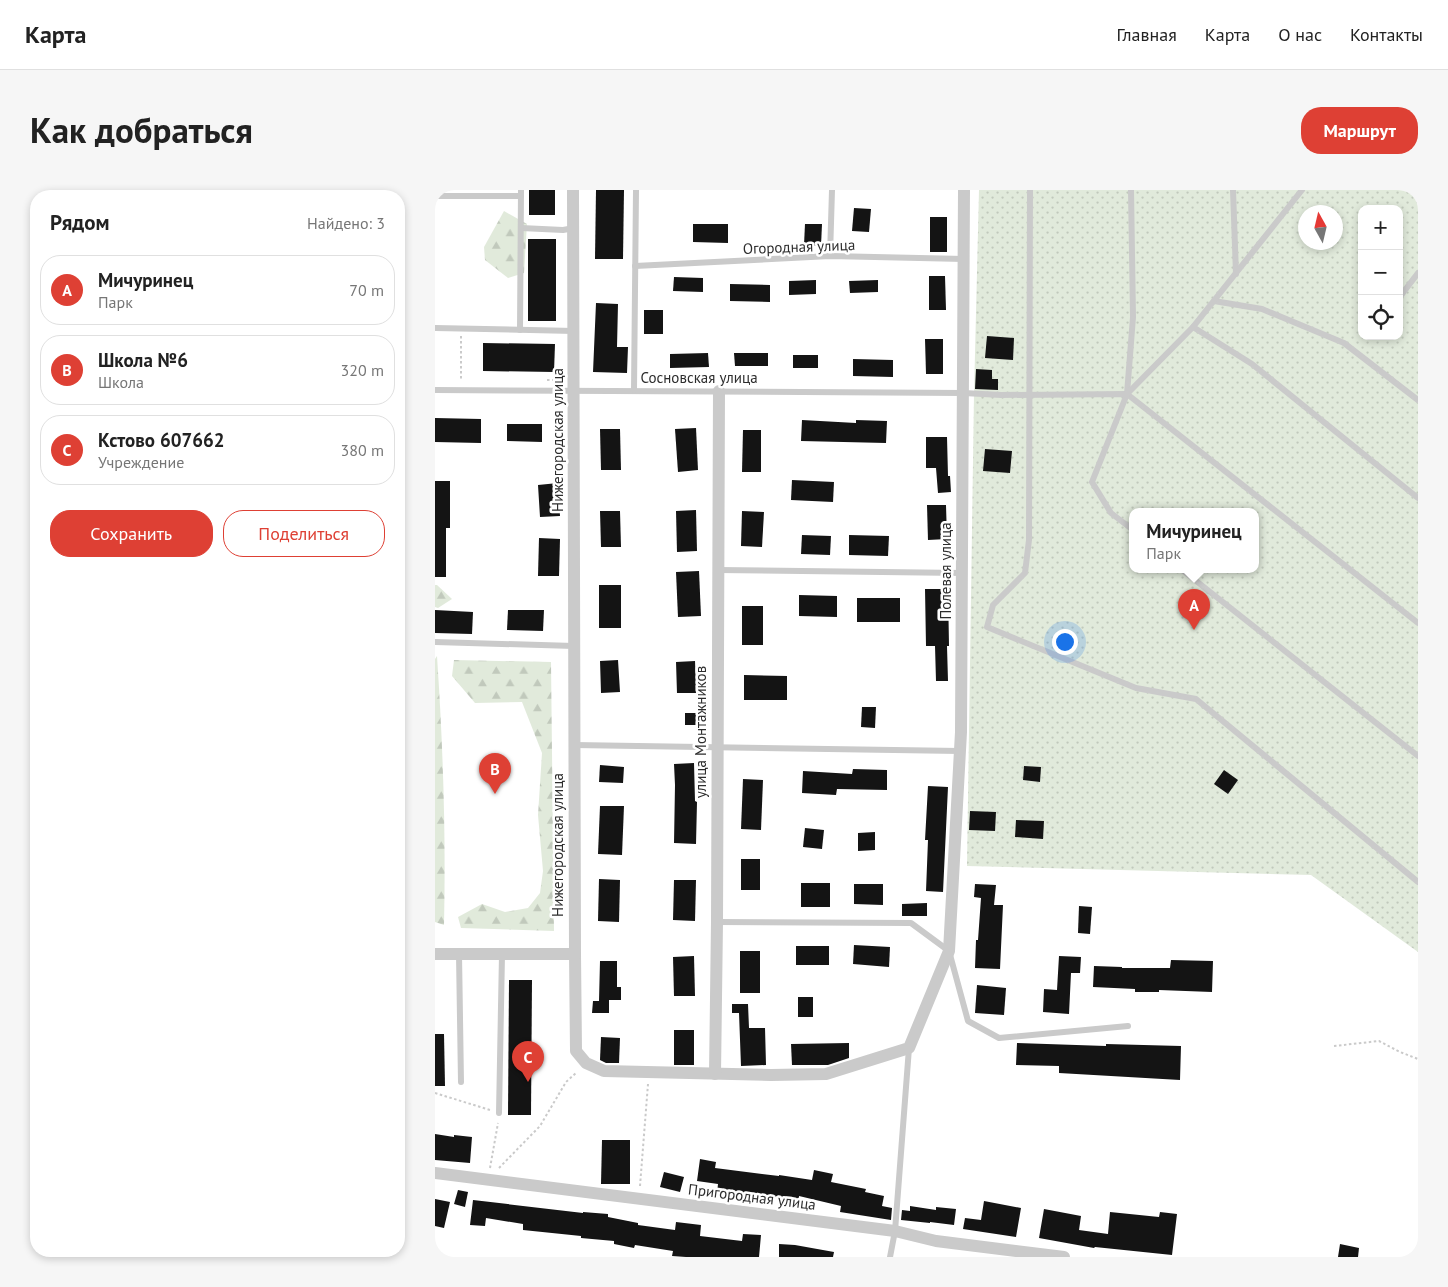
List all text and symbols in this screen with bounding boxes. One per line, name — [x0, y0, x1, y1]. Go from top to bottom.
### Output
text: Карта — [25, 19, 87, 50]
text: Главная — [1116, 23, 1177, 46]
text: Карта — [1205, 23, 1250, 46]
text: О нас — [1278, 23, 1322, 46]
text: Контакты — [1350, 23, 1423, 46]
text: Как добраться — [30, 107, 253, 153]
button: Маршрут — [1301, 107, 1418, 154]
north arrow — [1298, 205, 1343, 250]
map controls — [1358, 205, 1403, 340]
button: + — [1358, 205, 1403, 250]
text: Рядом — [50, 209, 109, 236]
text: Найдено: 3 — [307, 213, 385, 233]
street label: Огородная улица — [742, 235, 856, 258]
button: − — [1358, 250, 1403, 295]
text: Мичуринец — [98, 268, 193, 292]
text: A — [62, 280, 72, 300]
text: 70 m — [349, 280, 384, 300]
text: Парк — [98, 292, 133, 312]
button: locate — [1358, 295, 1403, 340]
text: Школа №6 — [98, 348, 188, 372]
text: B — [62, 360, 72, 380]
text: 320 m — [341, 360, 384, 380]
street label: Нижегородская улица — [548, 368, 567, 512]
street label: Сосновская улица — [640, 368, 758, 387]
text: Школа — [98, 372, 144, 392]
text: Кстово 607662 — [98, 428, 225, 452]
text: C — [63, 440, 71, 460]
text: 380 m — [341, 440, 384, 460]
text: Учреждение — [98, 452, 184, 472]
popup — [1129, 508, 1259, 573]
button: Сохранить — [50, 510, 213, 557]
button: Поделиться — [223, 510, 385, 557]
text: Мичуринец — [1146, 519, 1242, 543]
street label: Полевая улица — [936, 522, 955, 620]
text: Парк — [1146, 543, 1181, 563]
pin: A — [1178, 589, 1210, 630]
your location — [1052, 629, 1078, 655]
street label: улица Монтажников — [691, 666, 710, 798]
pin: B — [479, 753, 511, 794]
street label: Нижегородская улица — [548, 773, 567, 917]
pin: C — [512, 1041, 544, 1082]
street label: Пригородная улица — [687, 1179, 817, 1214]

